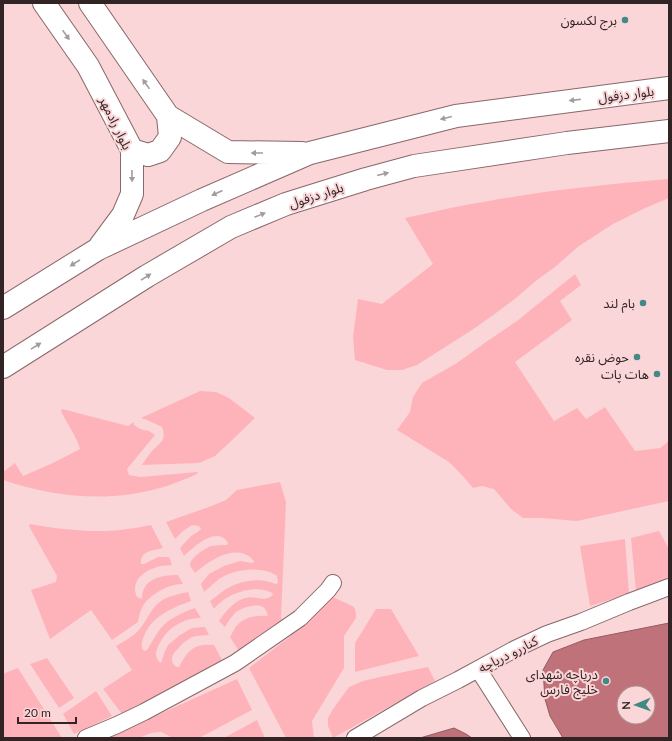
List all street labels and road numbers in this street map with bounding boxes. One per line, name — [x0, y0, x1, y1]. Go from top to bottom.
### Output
street label: بلوار دزفول — [597, 83, 655, 106]
street label: بلوار رادمهر — [95, 93, 136, 153]
street label: بلوار دزفول — [287, 179, 346, 212]
street label: کناررو دریاچه — [476, 632, 542, 678]

